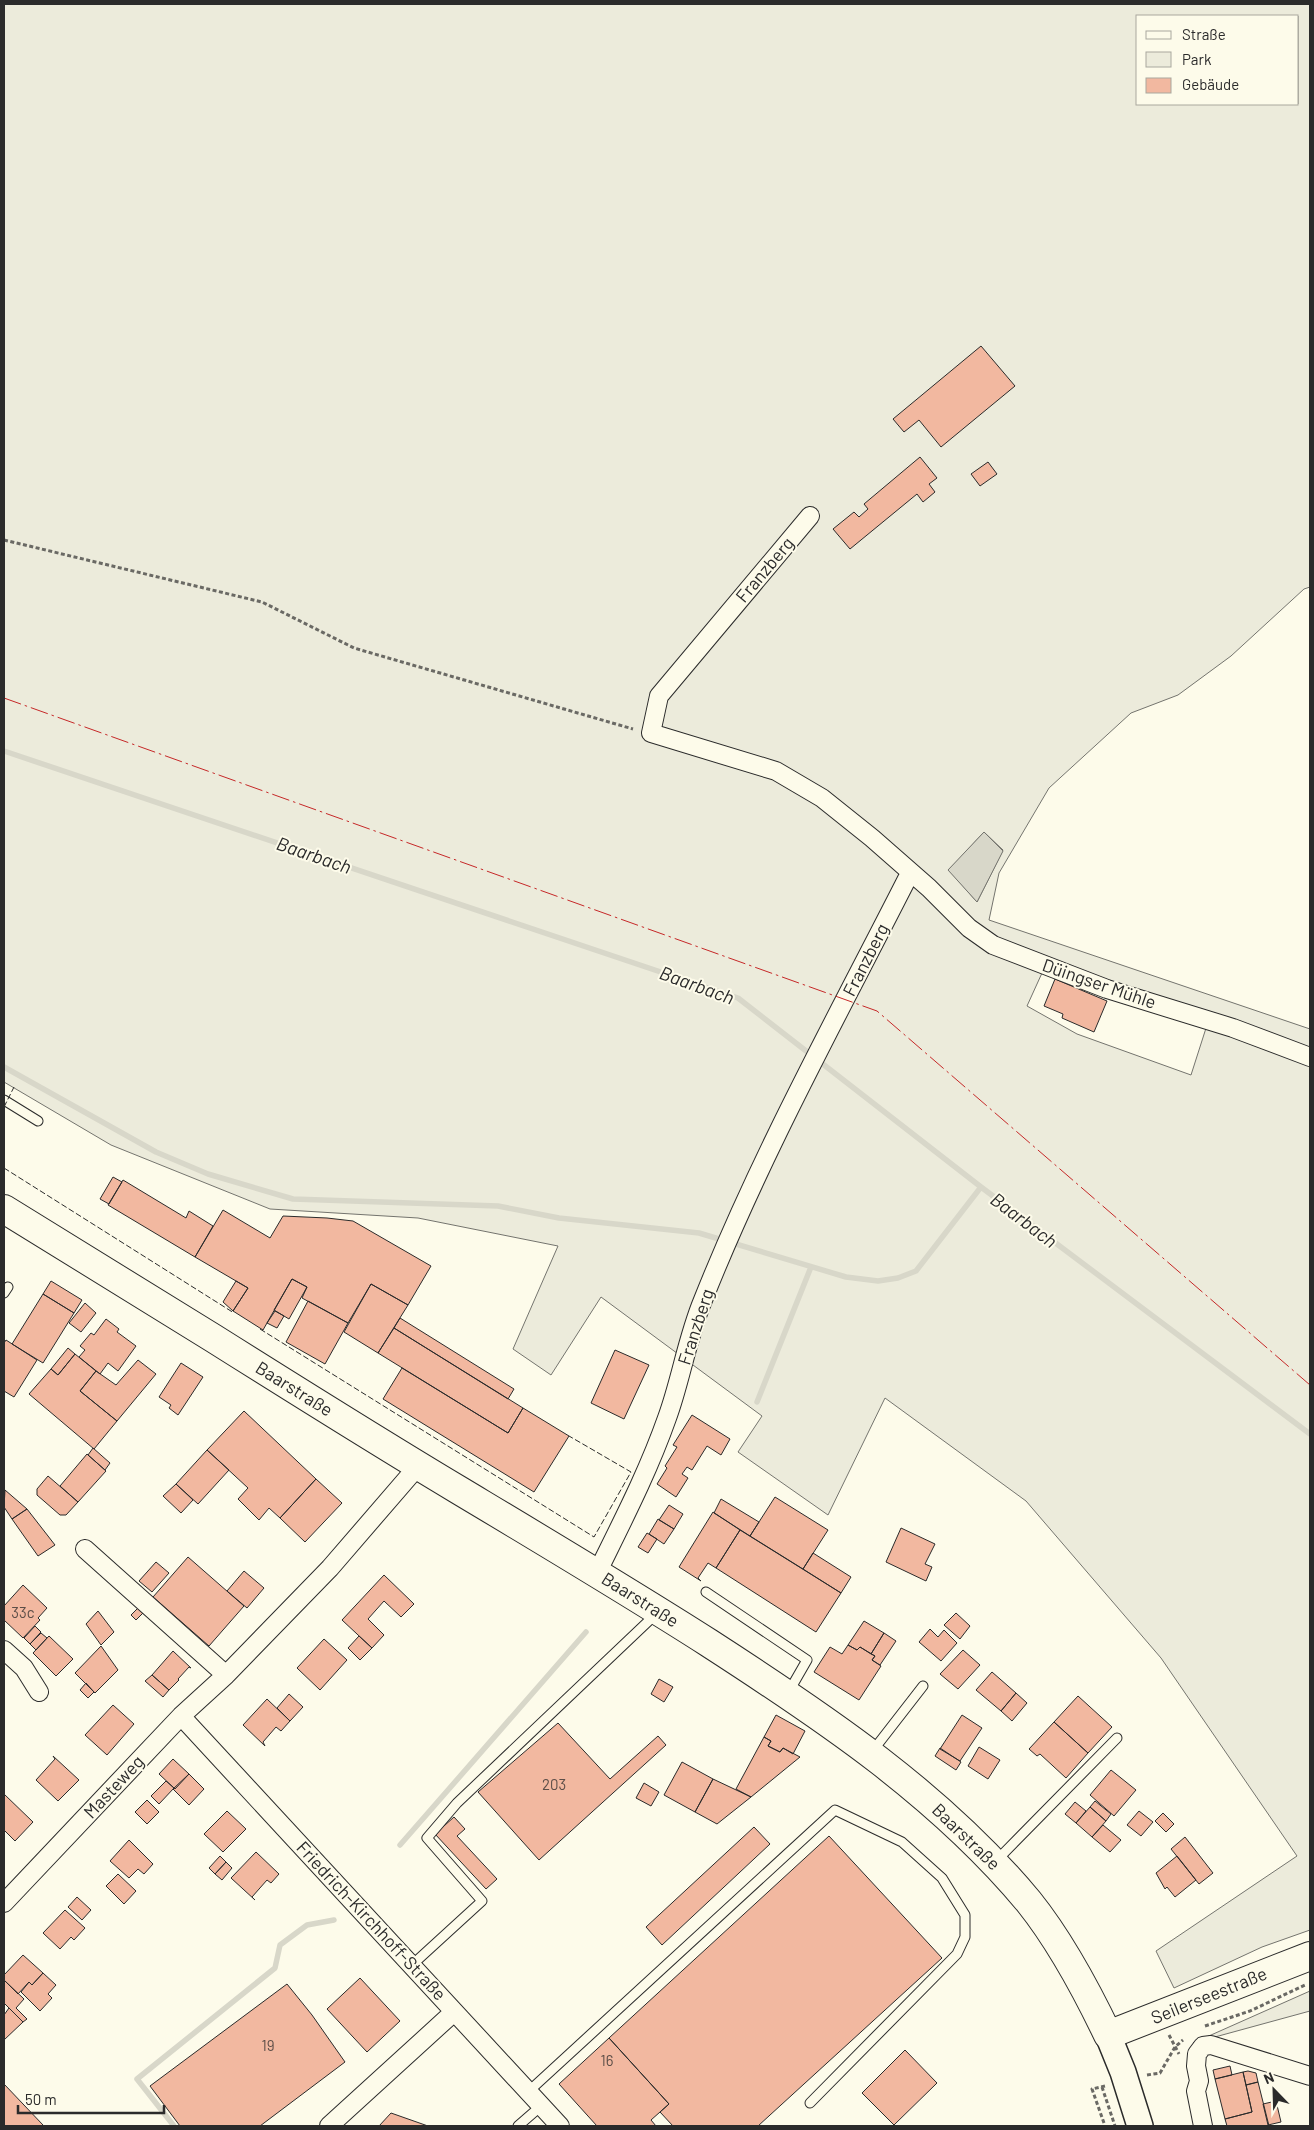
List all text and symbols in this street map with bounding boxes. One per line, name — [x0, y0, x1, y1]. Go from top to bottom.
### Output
legend — [1136, 15, 1299, 105]
text: Straße — [1182, 25, 1226, 43]
text: Park — [1182, 50, 1212, 68]
text: Gebäude — [1182, 75, 1239, 93]
street label: Franzberg — [731, 532, 798, 607]
water label: Baarbach — [274, 831, 355, 878]
street label: Franzberg — [837, 919, 893, 1000]
street label: Düingser Mühle — [1040, 953, 1159, 1013]
water label: Baarbach — [657, 960, 738, 1009]
water label: Baarbach — [986, 1187, 1062, 1252]
street label: Franzberg — [672, 1286, 718, 1368]
street label: Baarstraße — [252, 1356, 337, 1420]
street label: Baarstraße — [598, 1567, 683, 1631]
house number: 33c — [11, 1603, 35, 1621]
street label: Masteweg — [79, 1750, 148, 1822]
house number: 203 — [542, 1775, 566, 1793]
street label: Baarstraße — [928, 1798, 1005, 1874]
street label: Friedrich-Kirchhoff-Straße — [292, 1836, 451, 2004]
street label: Seilerseestraße — [1147, 1962, 1270, 2028]
house number: 19 — [261, 2036, 275, 2054]
house number: 16 — [601, 2051, 613, 2069]
north arrow — [1249, 2065, 1299, 2115]
text: N — [1261, 2068, 1276, 2087]
scale bar — [18, 2082, 164, 2114]
text: 50 m — [25, 2090, 57, 2108]

